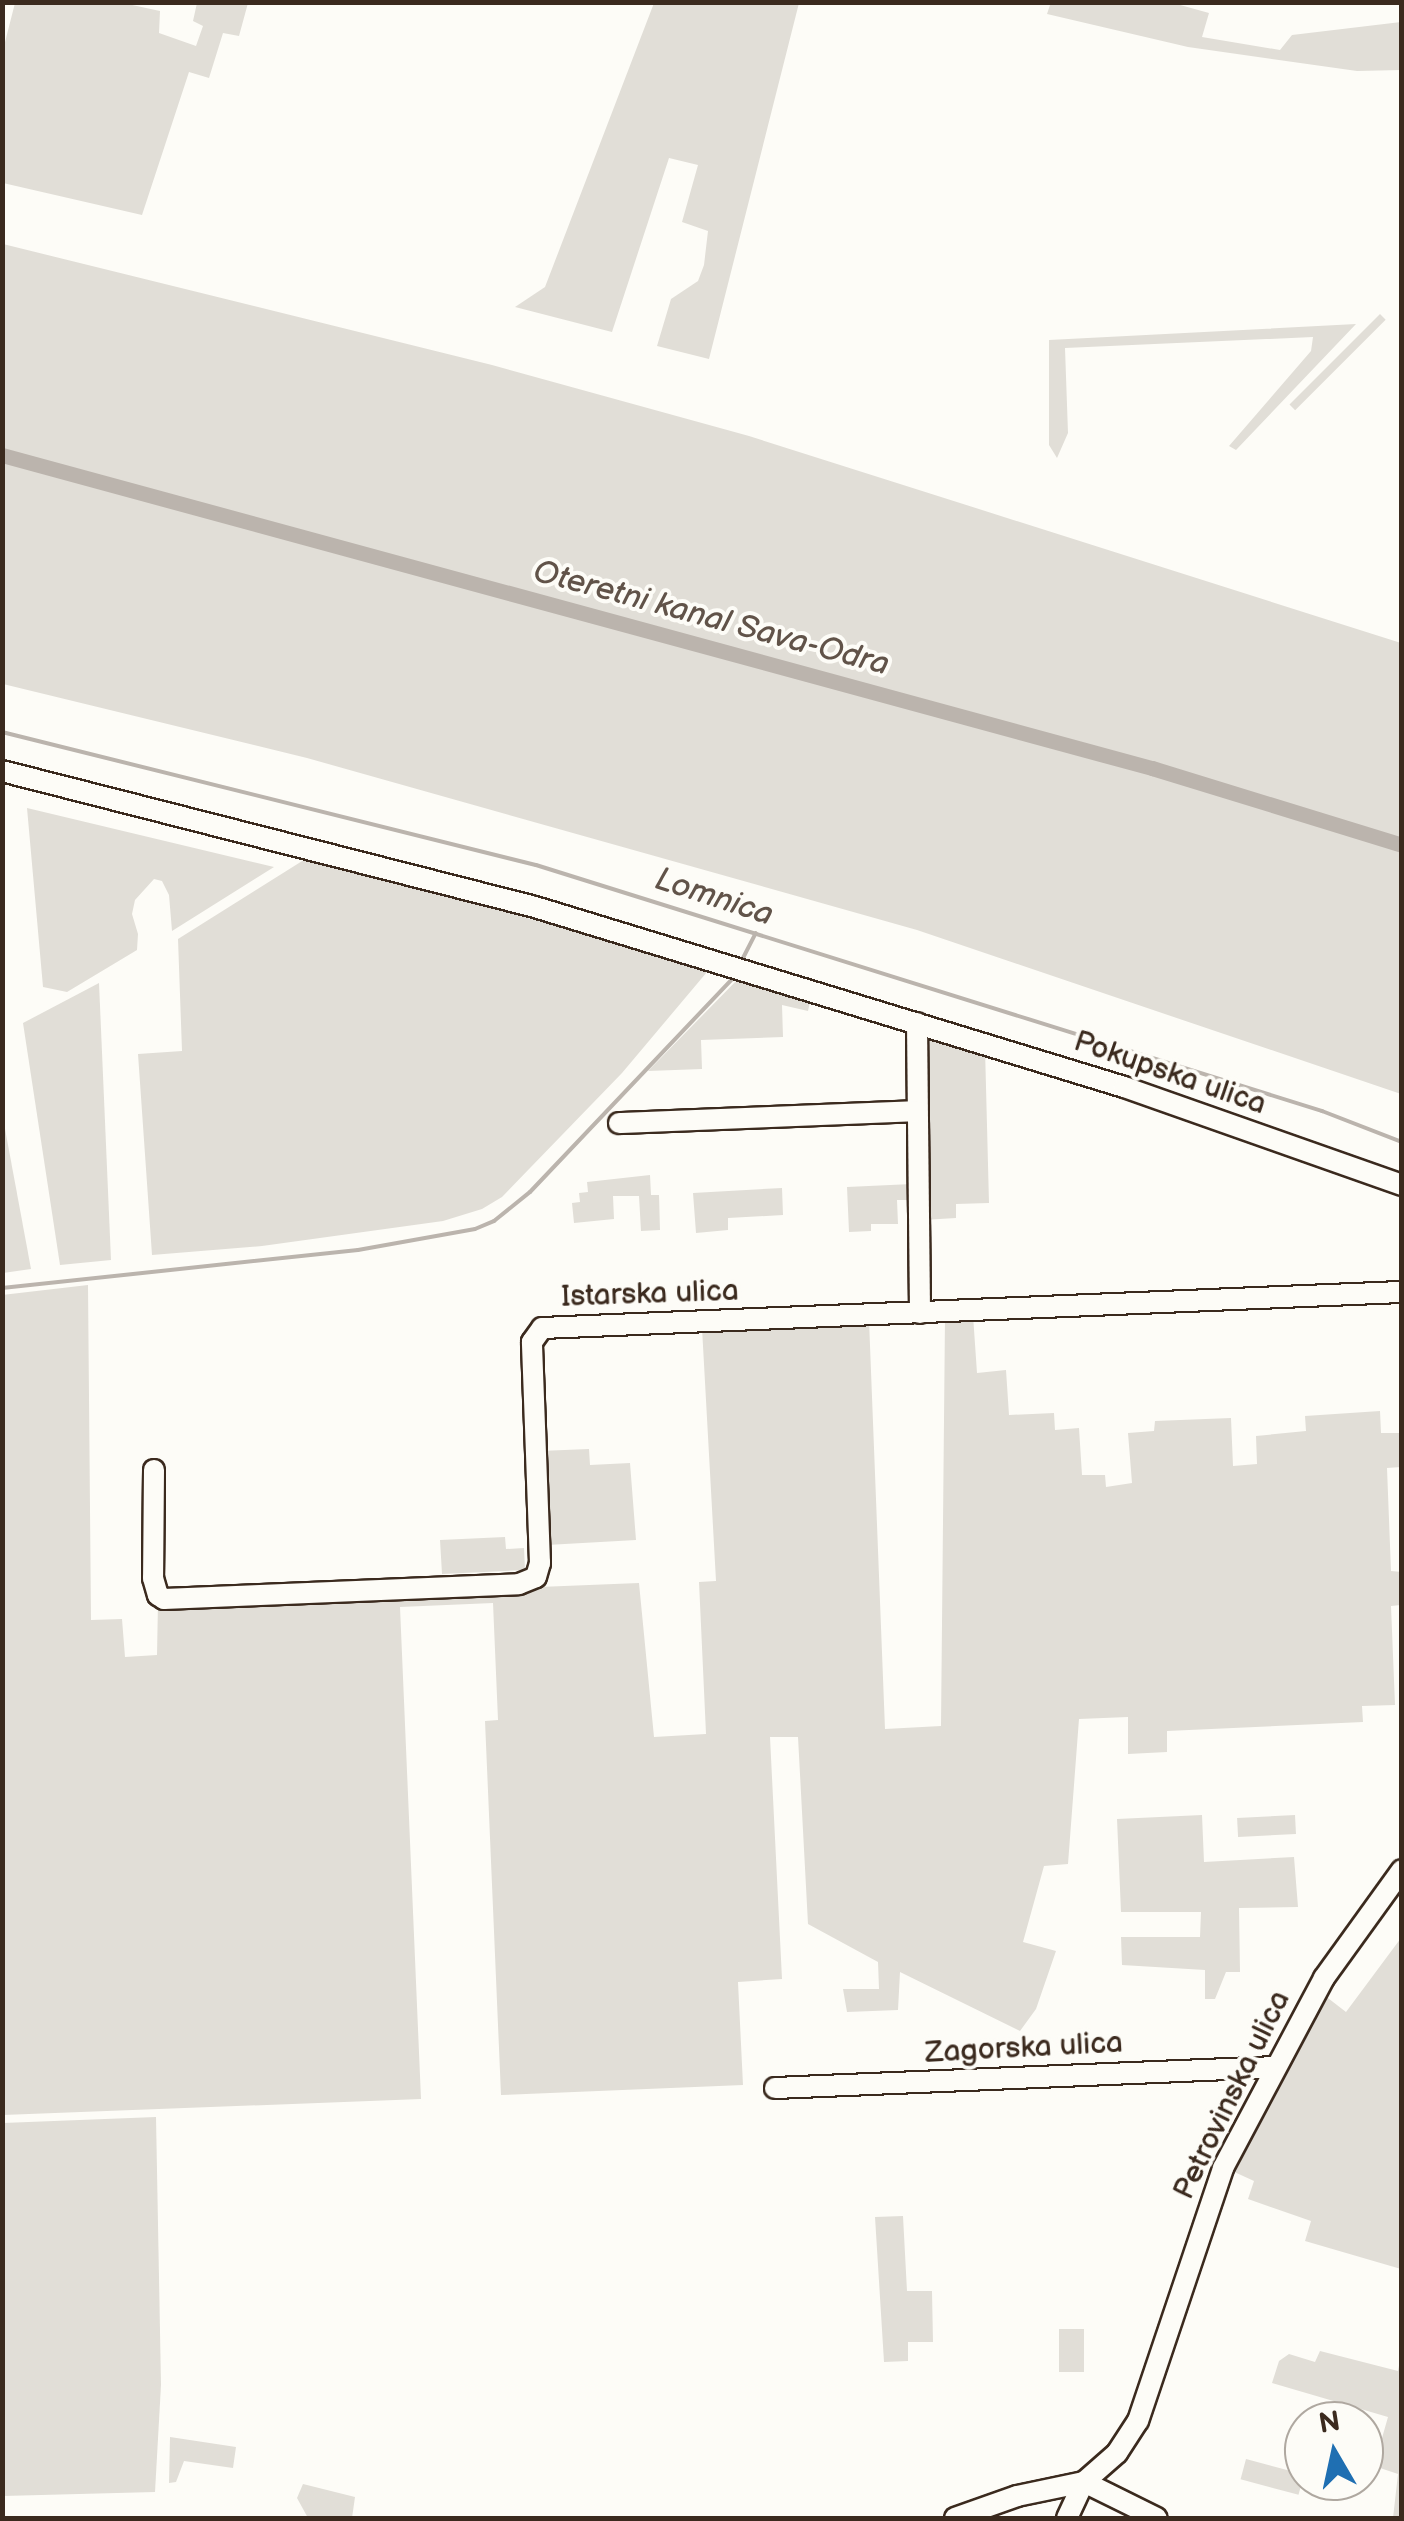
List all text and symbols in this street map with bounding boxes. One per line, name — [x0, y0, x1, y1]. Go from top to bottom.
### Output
water label: Oteretni kanal Sava-Odra — [529, 553, 893, 685]
water label: Lomnica — [650, 861, 778, 935]
street label: Pokupska ulica — [1069, 1023, 1271, 1123]
street label: Istarska ulica — [561, 1273, 739, 1315]
street label: Petrovinska ulica — [1166, 1985, 1298, 2205]
street label: Zagorska ulica — [924, 2025, 1124, 2071]
north arrow — [1284, 2401, 1384, 2501]
text: N — [1317, 2405, 1343, 2441]

